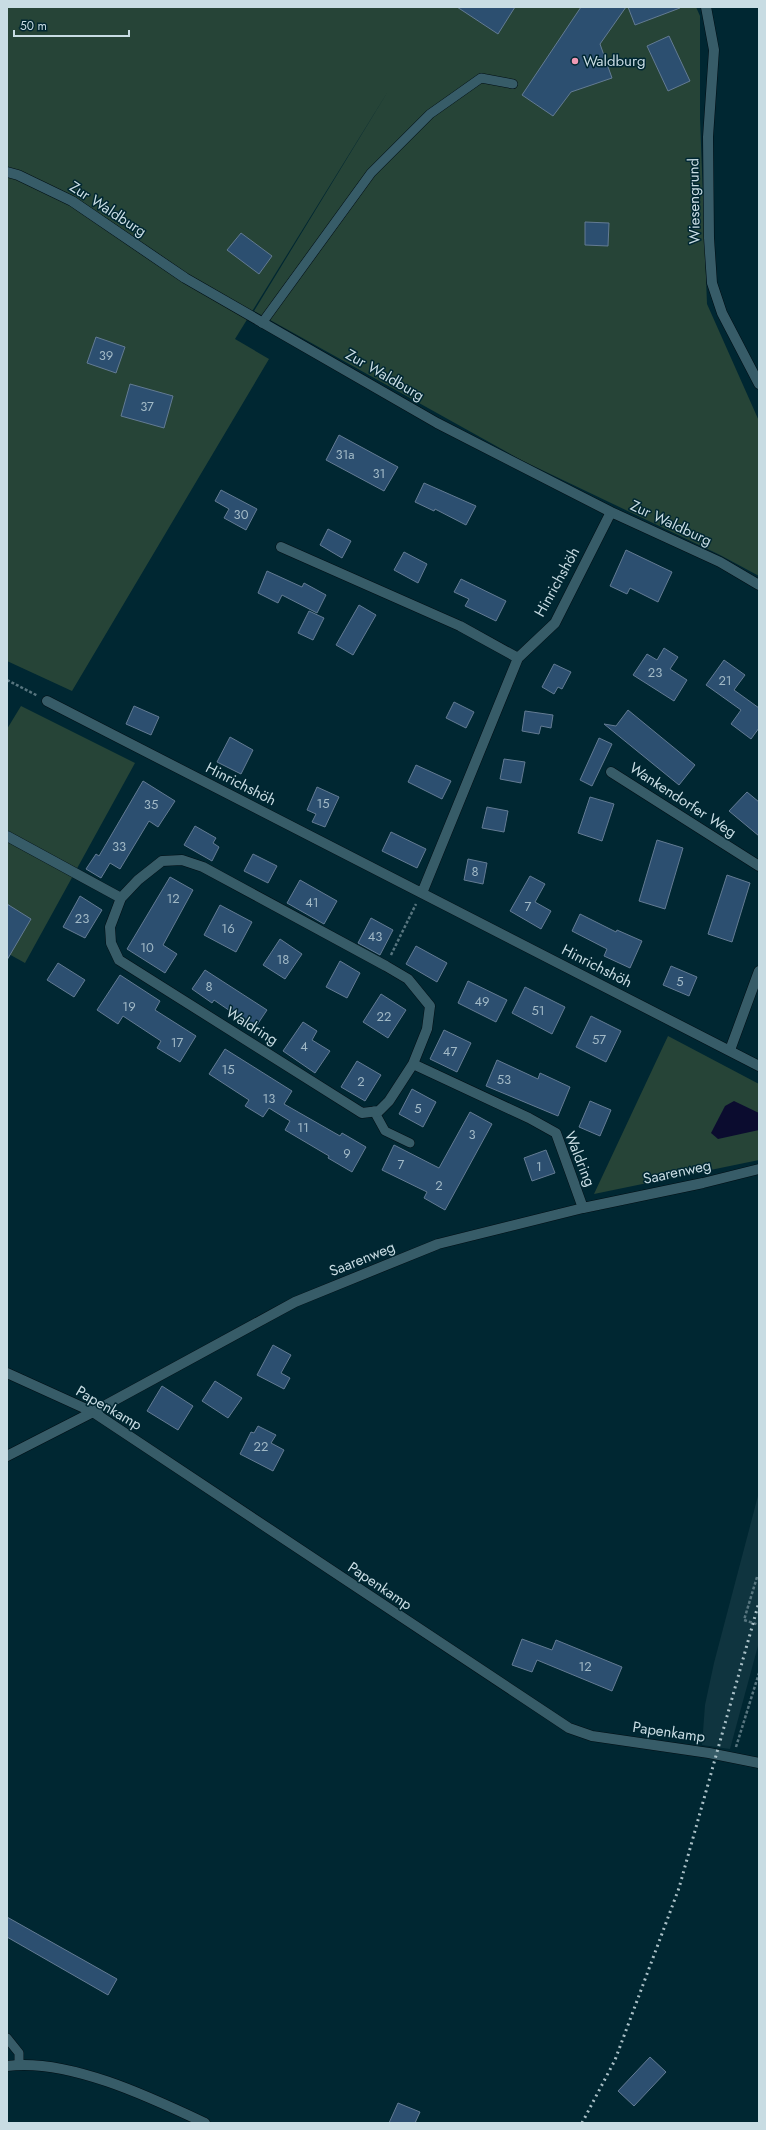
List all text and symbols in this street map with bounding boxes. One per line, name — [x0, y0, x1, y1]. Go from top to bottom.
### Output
scale bar — [14, 12, 129, 38]
text: 50 m — [20, 17, 47, 35]
place label: Waldburg — [583, 50, 645, 72]
marker: Waldburg — [570, 56, 580, 66]
street label: Wiesengrund — [682, 158, 706, 244]
street label: Zur Waldburg — [65, 176, 151, 242]
street label: Zur Waldburg — [342, 344, 428, 406]
house number: 39 — [99, 346, 113, 365]
house number: 37 — [140, 397, 154, 416]
house number: 31a — [335, 445, 355, 464]
house number: 31 — [373, 464, 385, 483]
street label: Zur Waldburg — [627, 494, 715, 552]
house number: 30 — [234, 505, 249, 524]
street label: Hinrichshöh — [529, 543, 585, 621]
house number: 23 — [648, 663, 662, 682]
house number: 21 — [718, 671, 732, 690]
street label: Hinrichshöh — [202, 757, 280, 811]
street label: Wankendorfer Weg — [625, 757, 741, 843]
house number: 15 — [316, 794, 330, 813]
house number: 35 — [144, 795, 158, 814]
house number: 33 — [112, 837, 126, 856]
house number: 8 — [471, 862, 479, 881]
house number: 12 — [166, 889, 180, 908]
house number: 41 — [305, 893, 319, 912]
house number: 7 — [525, 897, 532, 916]
house number: 23 — [75, 909, 89, 928]
house number: 16 — [221, 919, 235, 938]
house number: 43 — [368, 927, 382, 946]
house number: 10 — [140, 938, 154, 957]
street label: Hinrichshöh — [558, 939, 636, 993]
house number: 18 — [277, 950, 289, 969]
house number: 5 — [676, 972, 684, 991]
house number: 8 — [205, 977, 213, 996]
house number: 49 — [474, 992, 490, 1011]
house number: 19 — [122, 997, 136, 1016]
street label: Waldring — [222, 1001, 282, 1051]
house number: 51 — [531, 1001, 545, 1020]
house number: 22 — [377, 1007, 391, 1026]
house number: 57 — [592, 1030, 606, 1049]
house number: 17 — [171, 1033, 184, 1052]
house number: 4 — [300, 1037, 308, 1056]
house number: 47 — [443, 1042, 457, 1061]
house number: 15 — [221, 1060, 235, 1079]
house number: 53 — [497, 1070, 511, 1089]
house number: 2 — [357, 1072, 365, 1091]
house number: 13 — [263, 1089, 275, 1108]
house number: 5 — [414, 1099, 422, 1118]
house number: 11 — [297, 1118, 309, 1137]
house number: 3 — [468, 1125, 476, 1144]
street label: Waldring — [559, 1128, 601, 1190]
house number: 9 — [343, 1144, 351, 1163]
street label: Saarenweg — [641, 1154, 713, 1190]
house number: 7 — [398, 1155, 405, 1174]
house number: 1 — [536, 1157, 542, 1176]
house number: 2 — [435, 1176, 443, 1195]
street label: Saarenweg — [326, 1236, 398, 1282]
street label: Papenkamp — [72, 1380, 147, 1436]
house number: 22 — [254, 1437, 268, 1456]
street label: Papenkamp — [344, 1556, 417, 1616]
house number: 12 — [578, 1657, 592, 1676]
street label: Papenkamp — [631, 1716, 707, 1748]

